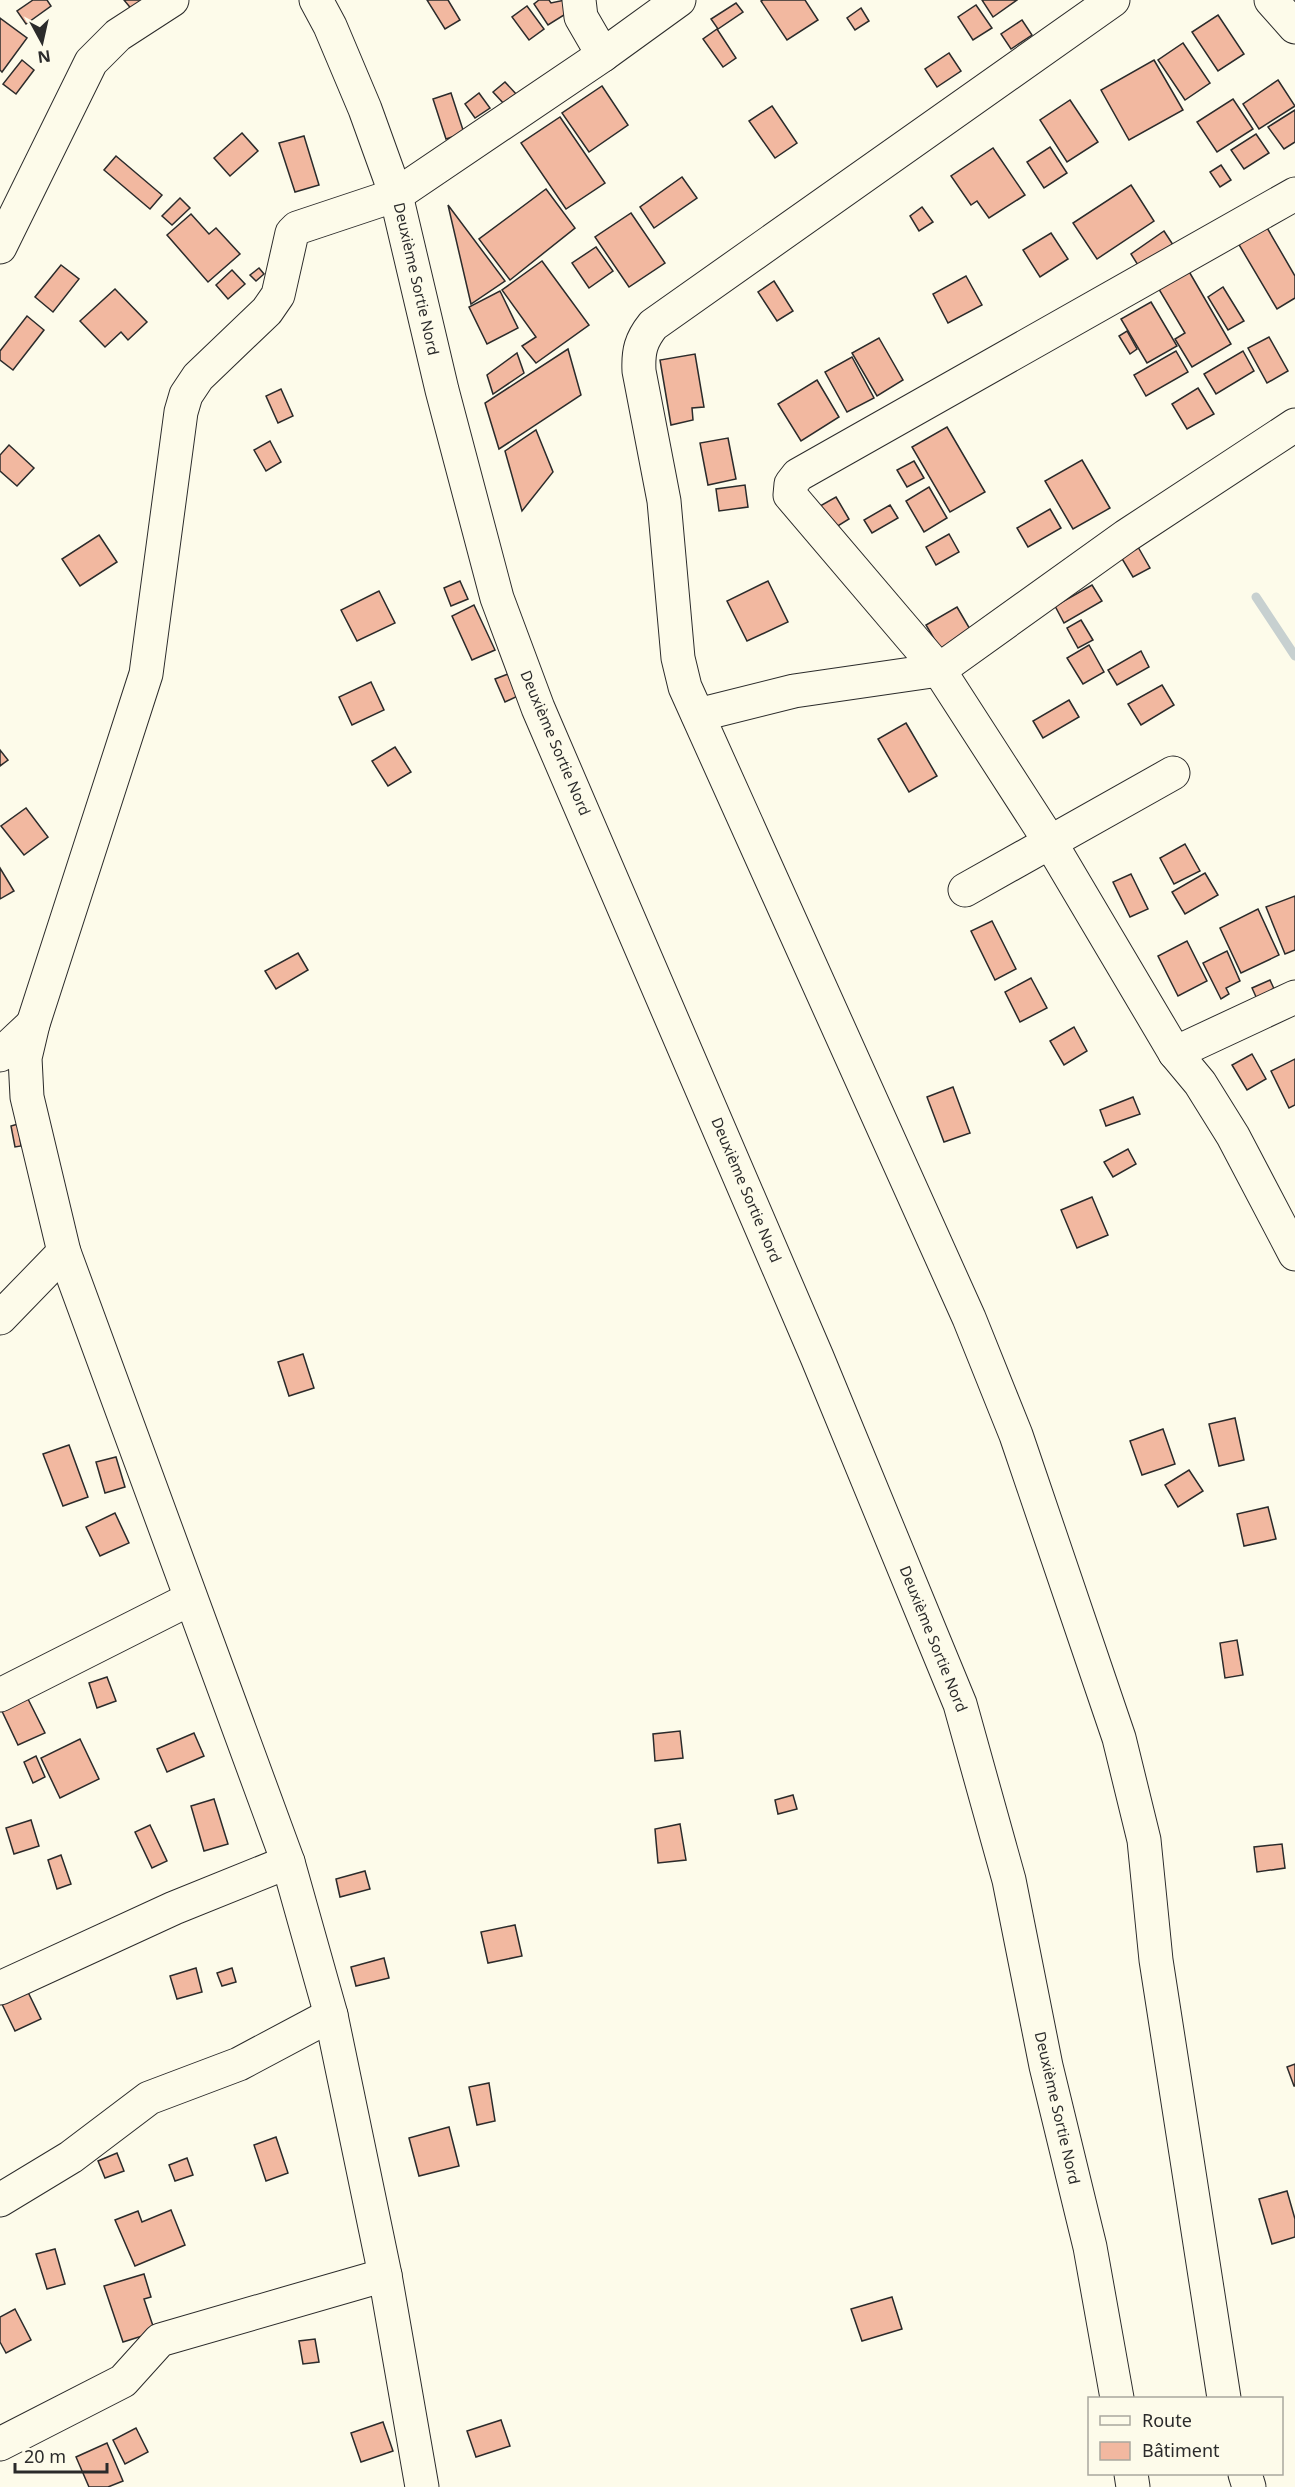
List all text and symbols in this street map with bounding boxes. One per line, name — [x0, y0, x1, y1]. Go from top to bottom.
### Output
north arrow — [12, 12, 72, 72]
text: N — [36, 45, 52, 69]
street label: Deuxième Sortie Nord — [390, 200, 444, 357]
street label: Deuxième Sortie Nord — [516, 667, 596, 818]
street label: Deuxième Sortie Nord — [707, 1114, 787, 1265]
street label: Deuxième Sortie Nord — [895, 1563, 972, 1715]
street label: Deuxième Sortie Nord — [1031, 2029, 1085, 2186]
legend — [1088, 2397, 1283, 2475]
text: Route — [1142, 2408, 1192, 2432]
scale bar — [15, 2436, 106, 2474]
text: Bâtiment — [1142, 2438, 1220, 2462]
text: 20 m — [24, 2444, 66, 2468]

